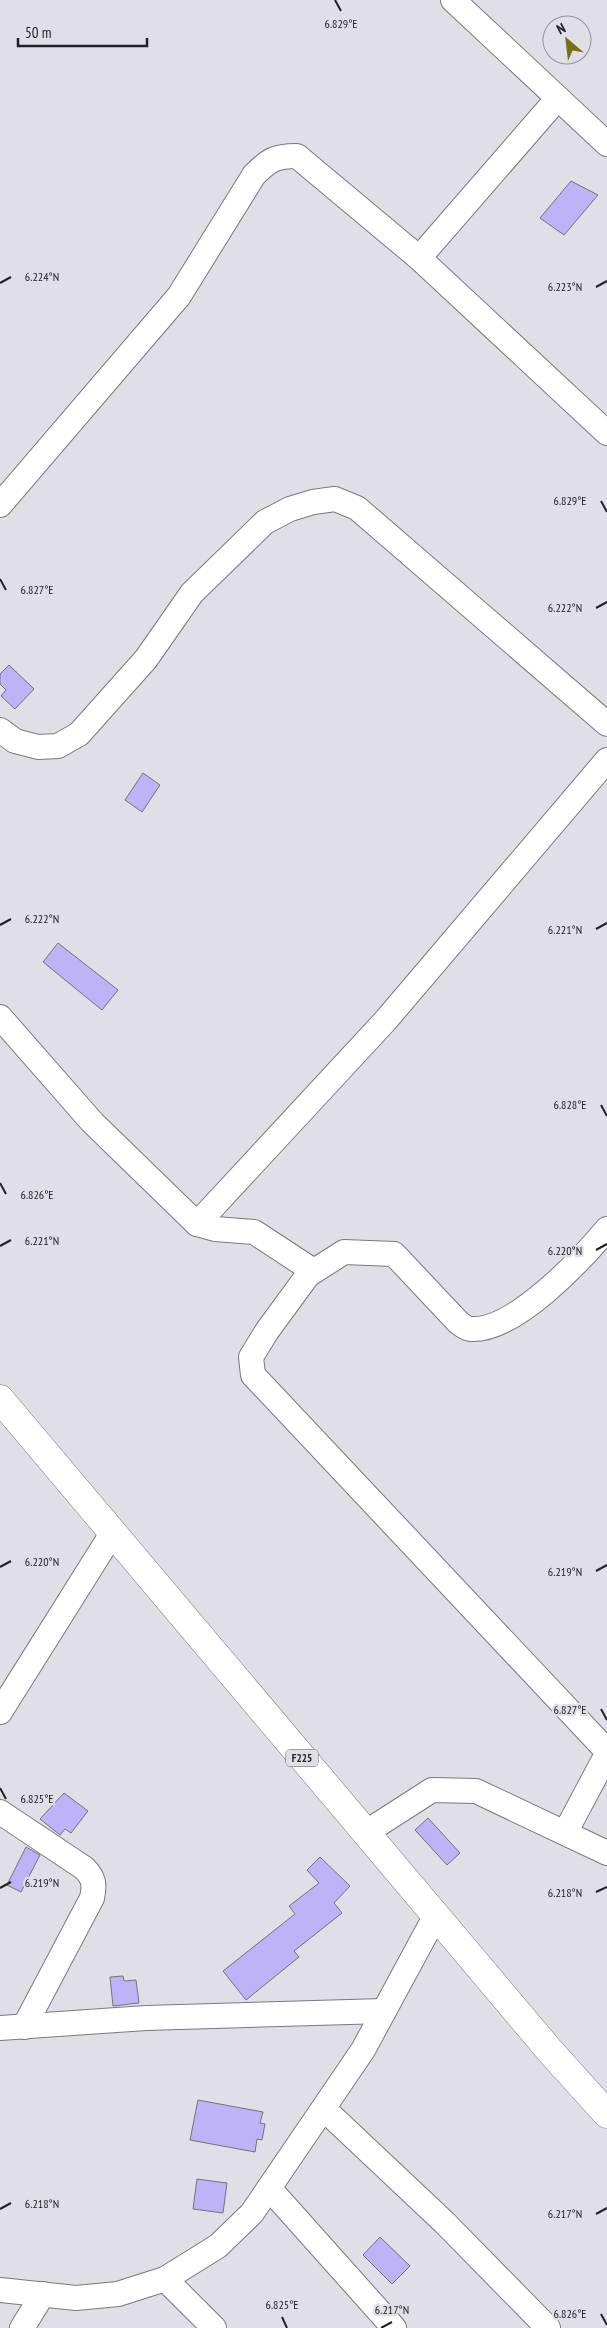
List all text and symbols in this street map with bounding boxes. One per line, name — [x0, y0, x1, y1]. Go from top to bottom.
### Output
scale bar — [18, 15, 146, 47]
north arrow — [542, 15, 592, 65]
text: 6.829°E — [325, 16, 358, 31]
text: N — [553, 19, 568, 38]
text: 50 m — [25, 23, 51, 42]
text: 6.224°N — [25, 269, 59, 284]
text: 6.223°N — [548, 279, 582, 294]
text: 6.829°E — [554, 493, 587, 508]
text: 6.827°E — [21, 582, 54, 597]
text: 6.222°N — [548, 600, 582, 615]
text: 6.222°N — [25, 911, 59, 926]
text: 6.221°N — [548, 922, 582, 937]
text: 6.828°E — [554, 1097, 587, 1112]
text: 6.826°E — [21, 1187, 54, 1202]
text: 6.221°N — [25, 1233, 59, 1248]
text: 6.220°N — [548, 1243, 582, 1258]
text: 6.220°N — [25, 1554, 59, 1569]
text: 6.219°N — [548, 1564, 582, 1579]
text: 6.827°E — [554, 1702, 587, 1717]
road number: F225 — [286, 1750, 318, 1766]
text: 6.825°E — [21, 1791, 54, 1806]
text: 6.219°N — [25, 1875, 59, 1890]
text: 6.218°N — [548, 1885, 582, 1900]
text: 6.218°N — [25, 2196, 59, 2211]
text: 6.217°N — [548, 2206, 582, 2221]
text: 6.825°E — [266, 2297, 299, 2312]
text: 6.217°N — [375, 2302, 409, 2317]
text: 6.826°E — [554, 2306, 587, 2321]

